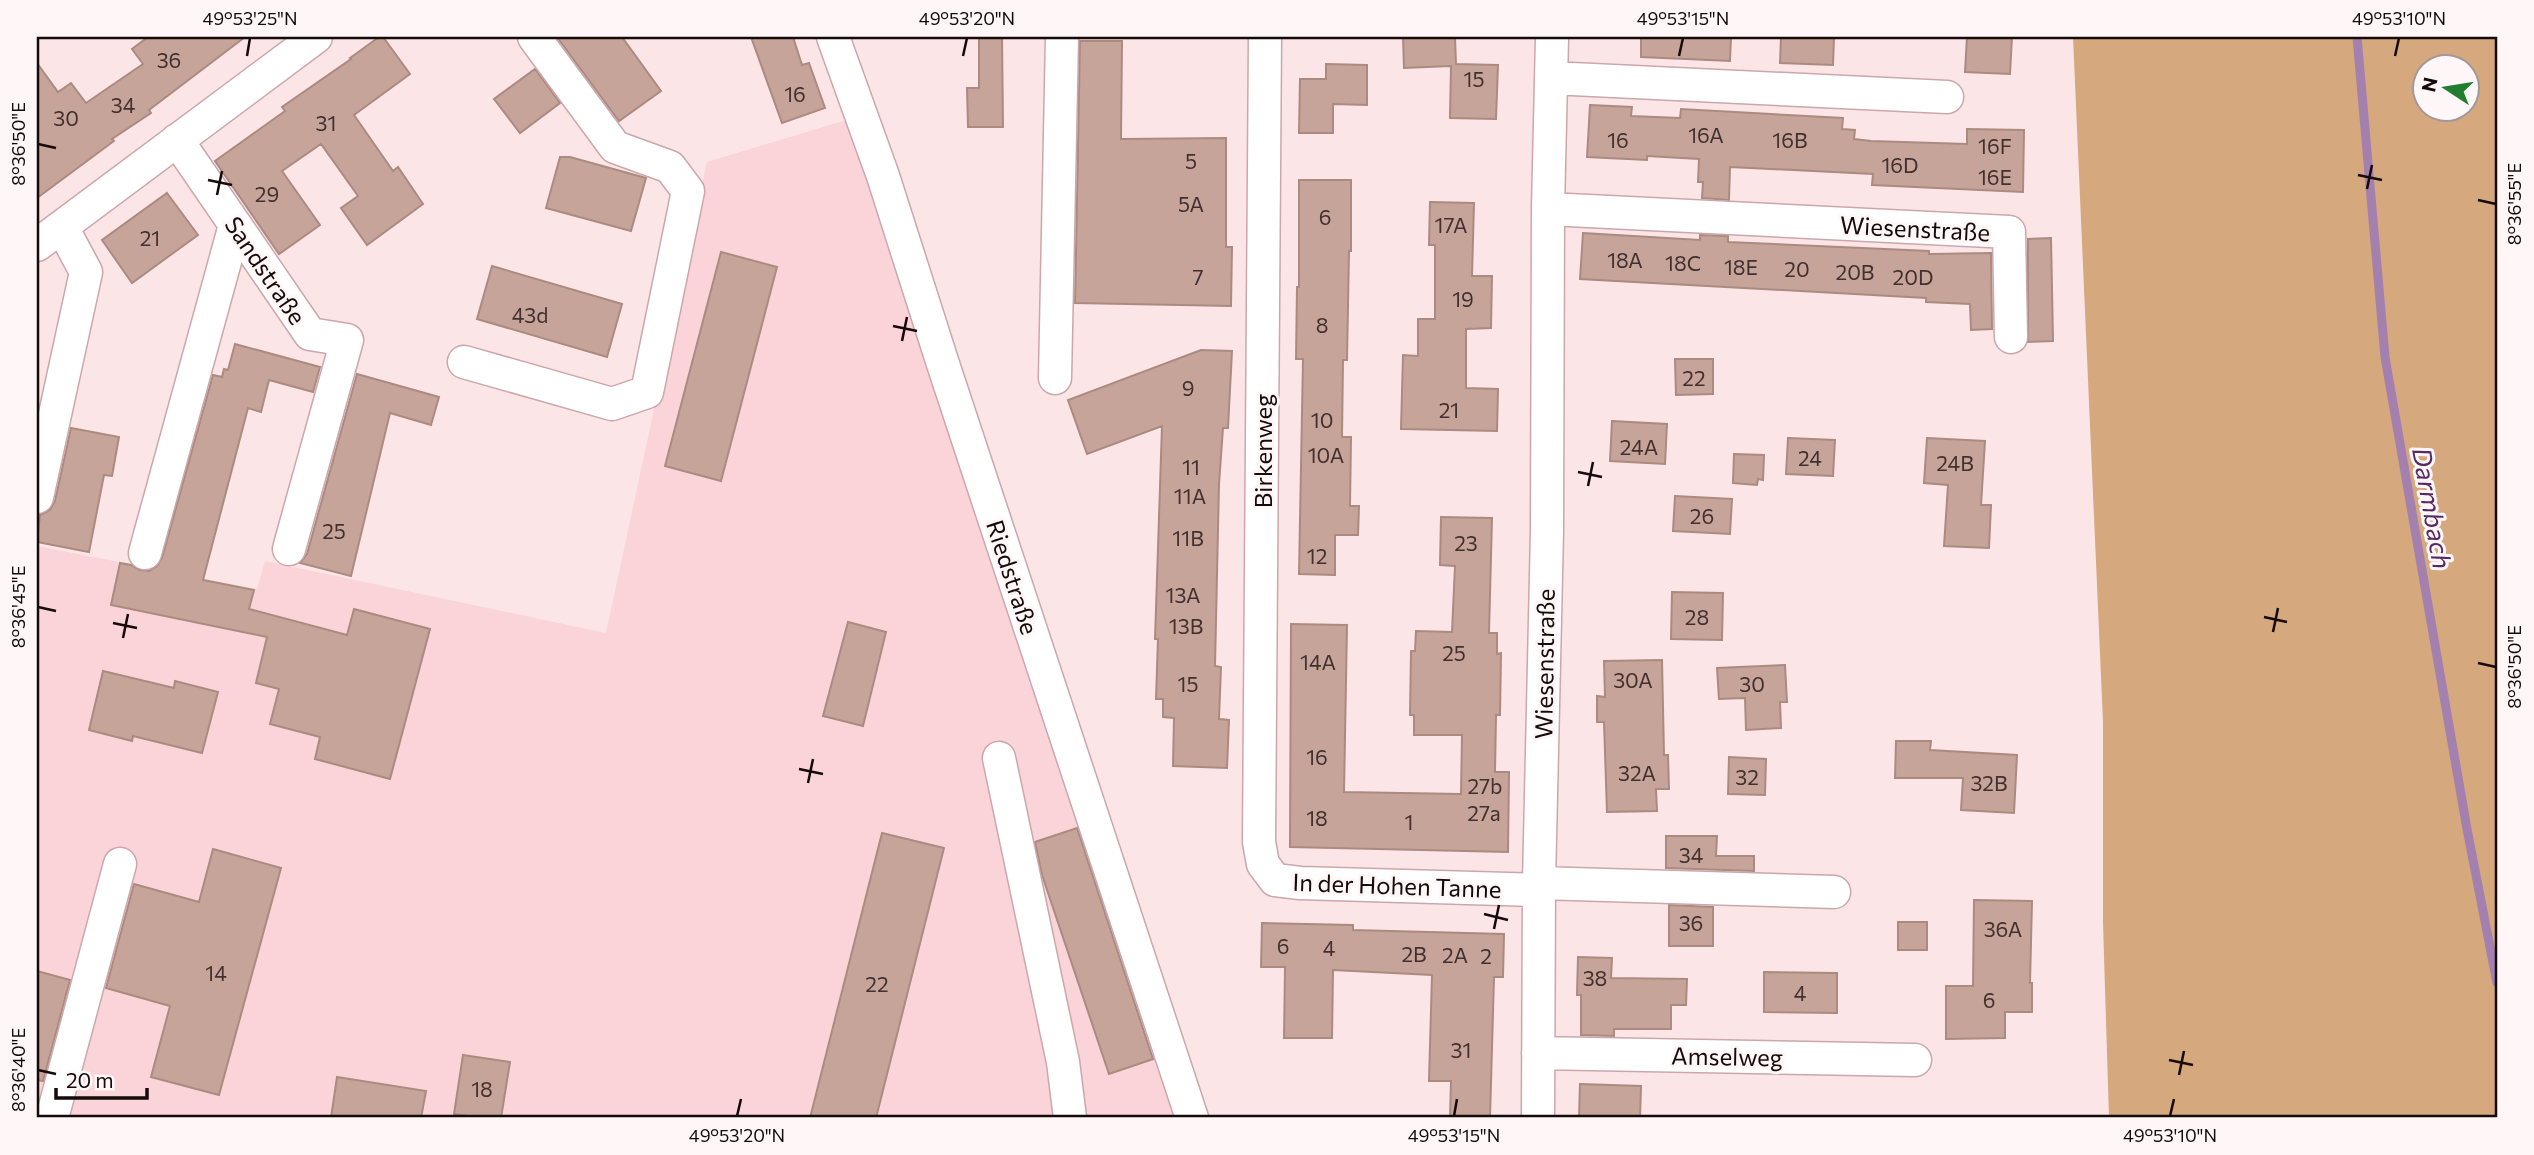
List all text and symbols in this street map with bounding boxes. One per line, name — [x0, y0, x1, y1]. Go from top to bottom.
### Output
text: 49°53'25"N — [203, 7, 298, 29]
text: 49°53'20"N — [919, 7, 1015, 29]
text: 49°53'15"N — [1637, 7, 1729, 29]
text: 49°53'10"N — [2352, 7, 2446, 29]
house number: 36 — [157, 47, 181, 72]
north arrow — [2412, 52, 2482, 122]
house number: 15 — [1463, 66, 1485, 91]
text: N — [2416, 75, 2442, 94]
house number: 16 — [784, 81, 806, 106]
house number: 34 — [111, 92, 136, 117]
text: 8°36'50"E — [7, 102, 29, 186]
house number: 30 — [53, 105, 79, 130]
house number: 31 — [316, 110, 336, 135]
house number: 16A — [1688, 122, 1724, 147]
house number: 16 — [1607, 127, 1629, 152]
house number: 16B — [1772, 127, 1808, 152]
house number: 16F — [1978, 133, 2012, 158]
house number: 5 — [1185, 148, 1197, 173]
house number: 16D — [1881, 152, 1919, 177]
text: 8°36'55"E — [2503, 163, 2525, 245]
house number: 16E — [1978, 164, 2012, 189]
house number: 29 — [255, 181, 279, 206]
house number: 5A — [1178, 191, 1204, 216]
house number: 6 — [1319, 204, 1331, 229]
street label: Sandstraße — [219, 210, 313, 330]
street label: Wiesenstraße — [1839, 210, 1991, 246]
house number: 17A — [1435, 212, 1467, 237]
house number: 21 — [140, 225, 160, 250]
house number: 18A — [1607, 247, 1643, 272]
house number: 18C — [1665, 250, 1701, 275]
house number: 18E — [1724, 254, 1758, 279]
house number: 20 — [1784, 256, 1810, 281]
house number: 20B — [1836, 259, 1874, 284]
house number: 7 — [1192, 264, 1204, 289]
house number: 20D — [1893, 264, 1933, 289]
house number: 19 — [1452, 286, 1474, 311]
house number: 43d — [512, 302, 548, 327]
house number: 8 — [1316, 312, 1328, 337]
house number: 22 — [1682, 365, 1706, 390]
house number: 9 — [1182, 375, 1194, 400]
street label: Birkenweg — [1248, 394, 1277, 508]
house number: 21 — [1439, 397, 1459, 422]
house number: 10 — [1311, 407, 1333, 432]
house number: 24A — [1620, 434, 1658, 459]
house number: 10A — [1308, 442, 1344, 467]
house number: 24 — [1798, 445, 1822, 470]
water label: Darmbach — [2407, 445, 2459, 571]
house number: 24B — [1936, 450, 1974, 475]
house number: 11 — [1182, 454, 1200, 479]
house number: 11A — [1174, 483, 1206, 508]
house number: 26 — [1690, 503, 1714, 528]
street label: Riedstraße — [981, 516, 1045, 638]
house number: 25 — [322, 518, 346, 543]
house number: 11B — [1172, 525, 1204, 550]
house number: 23 — [1454, 530, 1478, 555]
house number: 12 — [1307, 543, 1327, 568]
text: 8°36'45"E — [7, 566, 29, 648]
house number: 13A — [1166, 582, 1200, 607]
street label: Wiesenstraße — [1528, 589, 1560, 739]
house number: 28 — [1685, 604, 1709, 629]
house number: 13B — [1169, 613, 1203, 638]
text: 8°36'50"E — [2503, 625, 2525, 709]
house number: 25 — [1442, 640, 1466, 665]
house number: 14A — [1300, 649, 1336, 674]
house number: 30A — [1613, 667, 1653, 692]
house number: 15 — [1177, 671, 1199, 696]
house number: 30 — [1739, 671, 1765, 696]
house number: 16 — [1306, 744, 1328, 769]
house number: 32A — [1618, 760, 1656, 785]
house number: 32 — [1735, 764, 1759, 789]
house number: 32B — [1970, 770, 2008, 795]
house number: 27b — [1467, 773, 1503, 798]
house number: 27a — [1467, 800, 1501, 825]
house number: 18 — [1306, 805, 1328, 830]
house number: 1 — [1405, 809, 1413, 834]
house number: 34 — [1679, 842, 1704, 867]
street label: In der Hohen Tanne — [1292, 867, 1502, 903]
house number: 36 — [1679, 910, 1703, 935]
house number: 36A — [1984, 916, 2022, 941]
house number: 6 — [1277, 933, 1289, 958]
house number: 4 — [1323, 935, 1336, 960]
house number: 2B — [1401, 941, 1427, 966]
house number: 2A — [1442, 942, 1468, 967]
house number: 2 — [1480, 943, 1492, 968]
house number: 14 — [205, 960, 227, 985]
house number: 38 — [1583, 965, 1607, 990]
house number: 22 — [865, 971, 889, 996]
house number: 4 — [1794, 980, 1807, 1005]
house number: 6 — [1983, 987, 1995, 1012]
text: 8°36'40"E — [7, 1028, 29, 1112]
house number: 31 — [1451, 1037, 1471, 1062]
street label: Amselweg — [1671, 1041, 1783, 1071]
scale bar — [56, 1057, 147, 1101]
text: 20 m — [66, 1067, 114, 1092]
house number: 18 — [471, 1076, 493, 1101]
text: 49°53'20"N — [689, 1124, 785, 1146]
text: 49°53'15"N — [1408, 1124, 1500, 1146]
text: 49°53'10"N — [2123, 1124, 2217, 1146]

